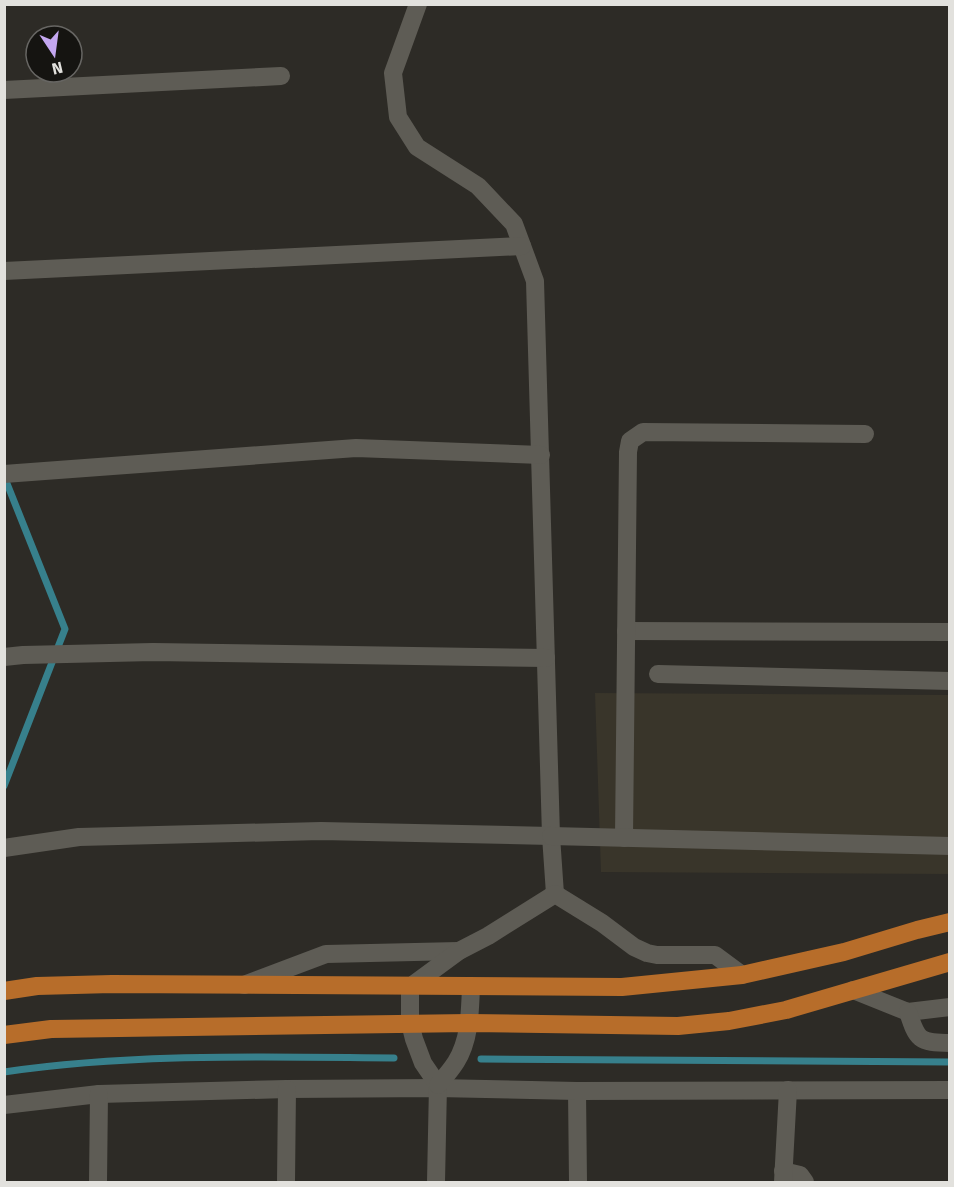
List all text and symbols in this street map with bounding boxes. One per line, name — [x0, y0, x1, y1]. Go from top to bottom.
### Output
north arrow — [24, 24, 84, 84]
text: N — [50, 58, 65, 79]

